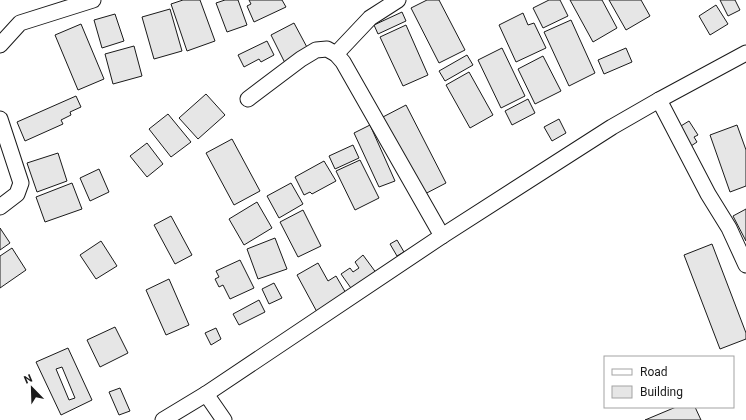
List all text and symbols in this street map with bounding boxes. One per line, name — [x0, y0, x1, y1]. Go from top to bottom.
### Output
legend — [604, 356, 734, 408]
text: Road — [640, 365, 668, 379]
north arrow — [12, 368, 52, 408]
text: N — [22, 372, 35, 387]
text: Building — [640, 385, 683, 399]

